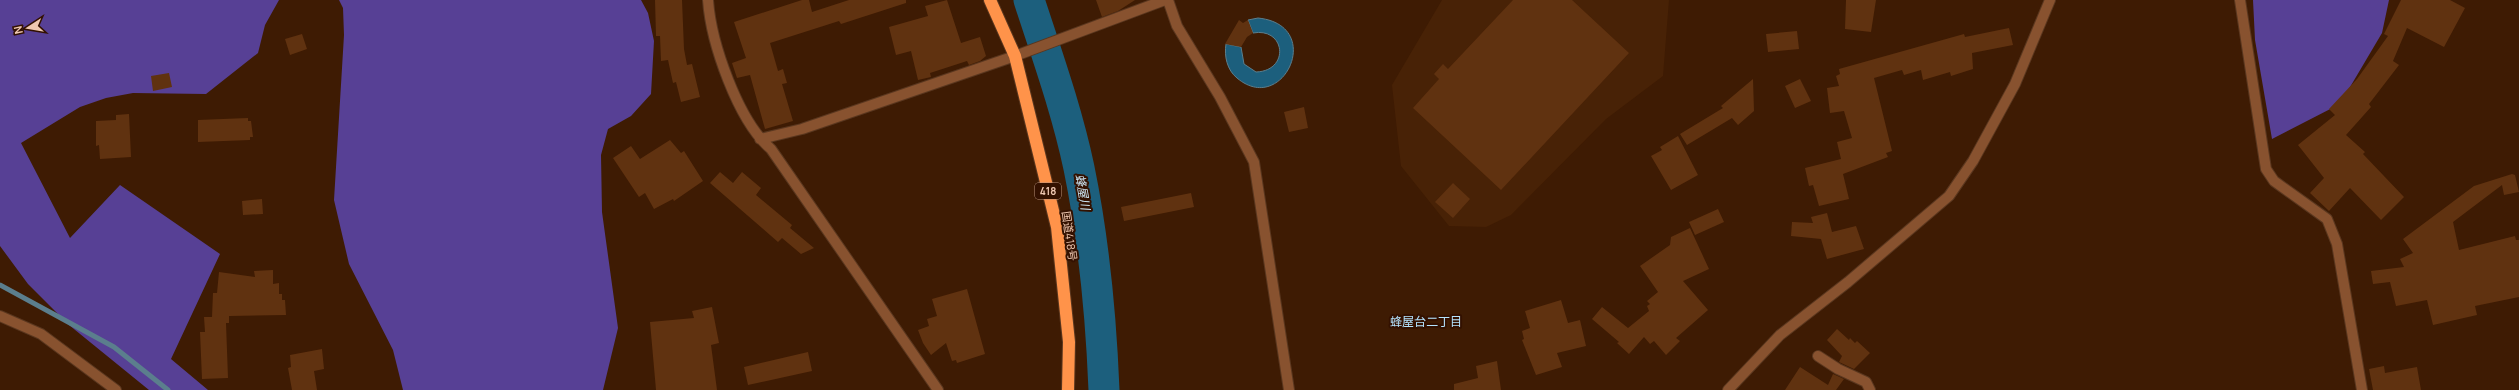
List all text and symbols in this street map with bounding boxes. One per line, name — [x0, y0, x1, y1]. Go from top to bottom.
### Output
north arrow — [8, 8, 48, 48]
text: N — [10, 25, 26, 36]
water label: 蜂屋川 — [1072, 173, 1095, 213]
road number: 418 — [1035, 183, 1061, 199]
street label: 国道418号 — [1059, 210, 1081, 262]
district label: 蜂屋台二丁目 — [1390, 313, 1462, 330]

